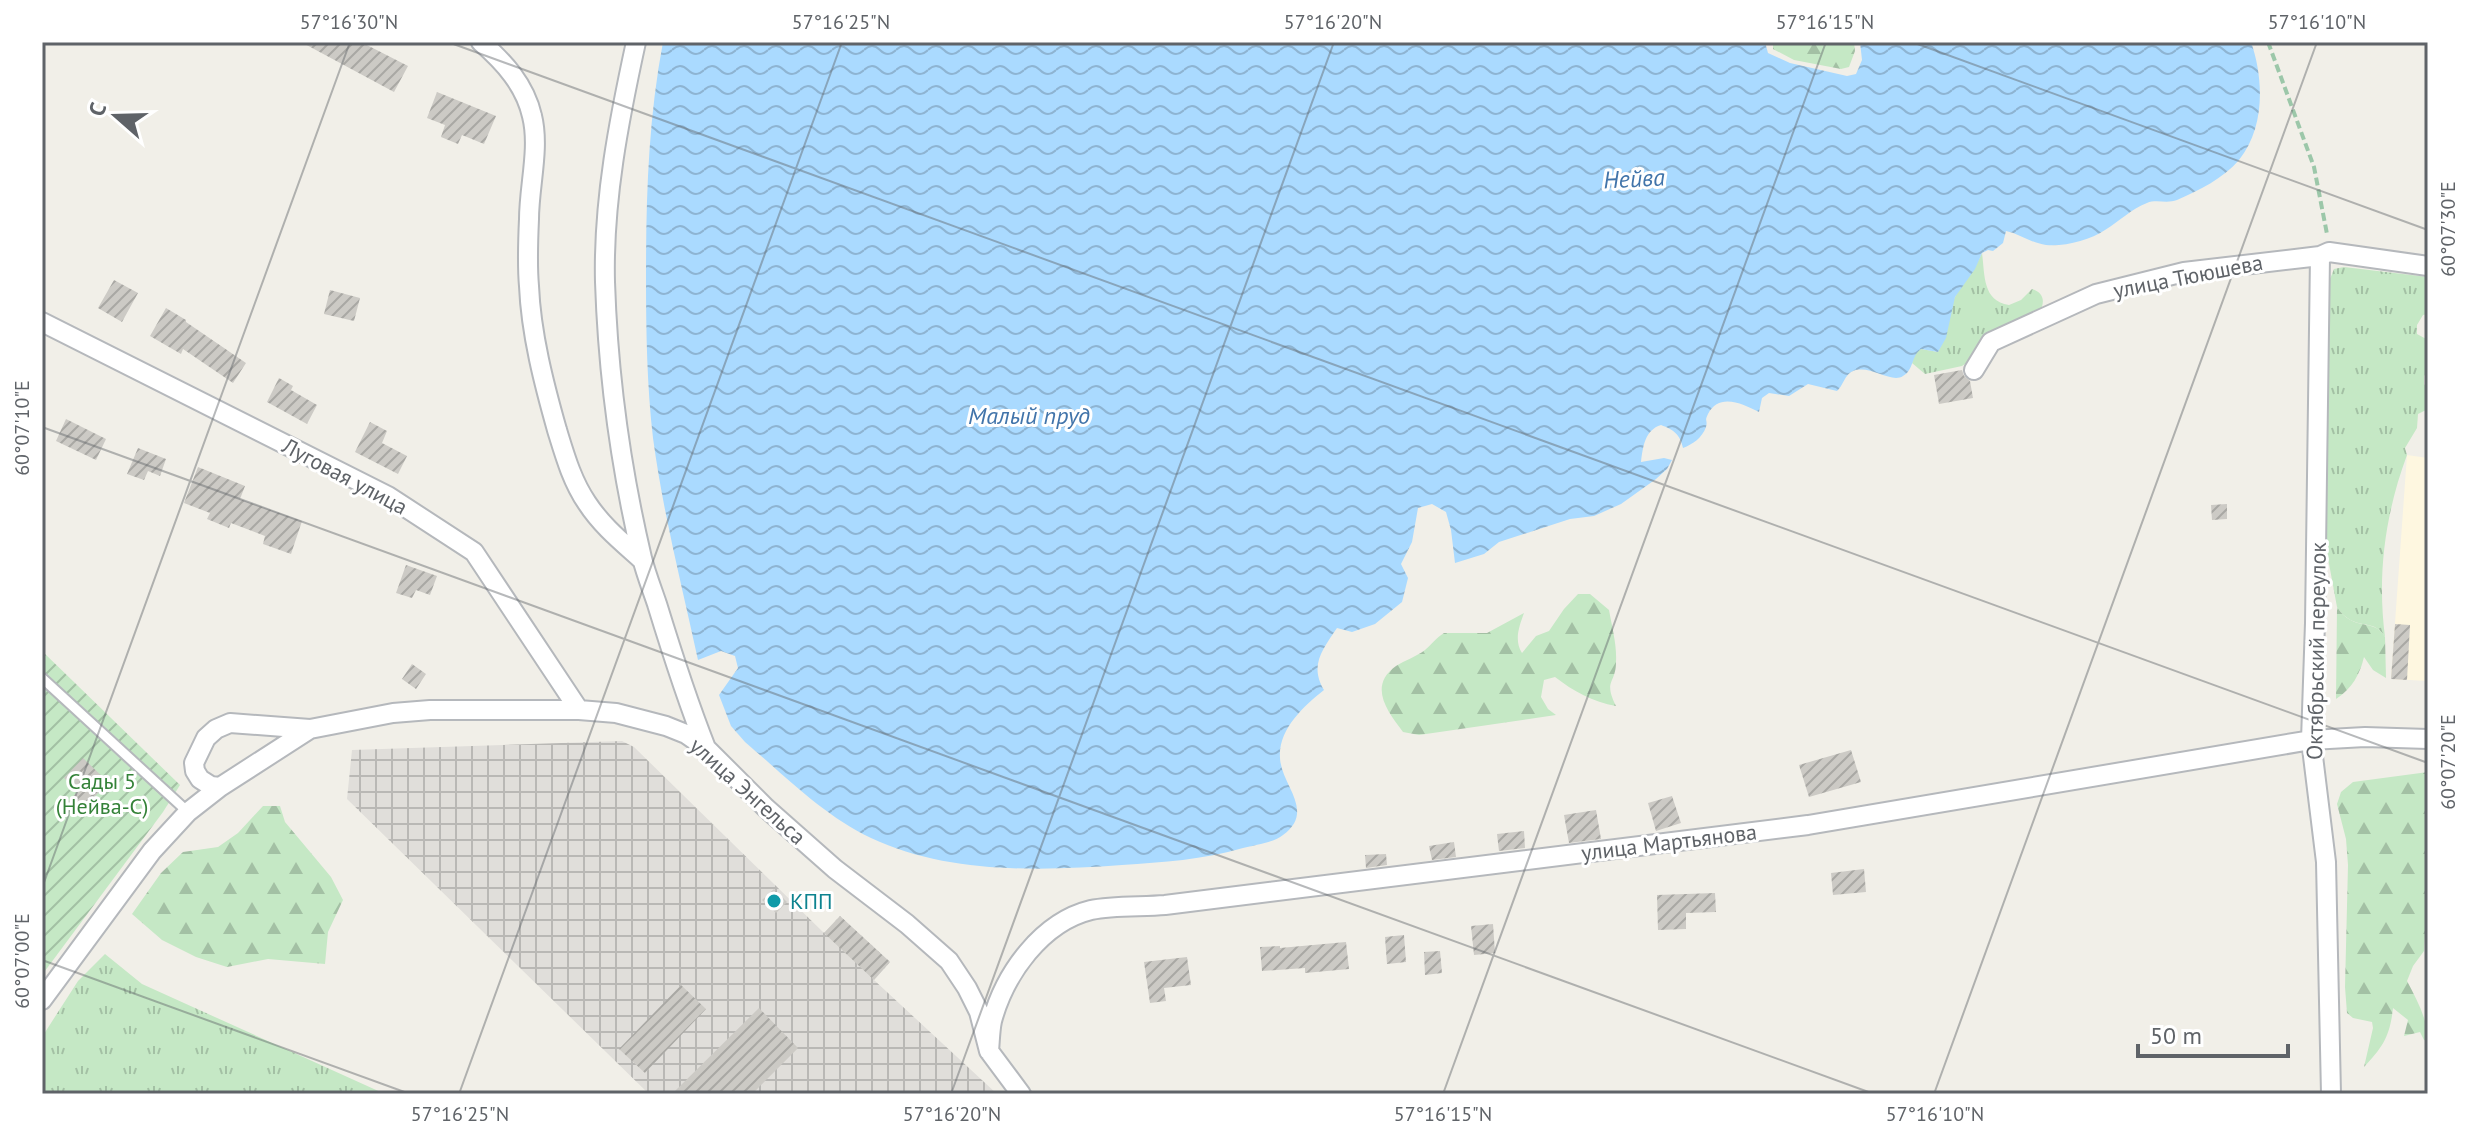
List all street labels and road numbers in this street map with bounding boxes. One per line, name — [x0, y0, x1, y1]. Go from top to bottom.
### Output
street label: улица Тююшева — [2111, 248, 2265, 304]
street label: Луговая улица — [277, 431, 412, 521]
street label: Октябрьский переулок — [2300, 541, 2332, 760]
street label: улица Энгельса — [684, 731, 812, 851]
street label: улица Мартьянова — [1580, 817, 1758, 867]

